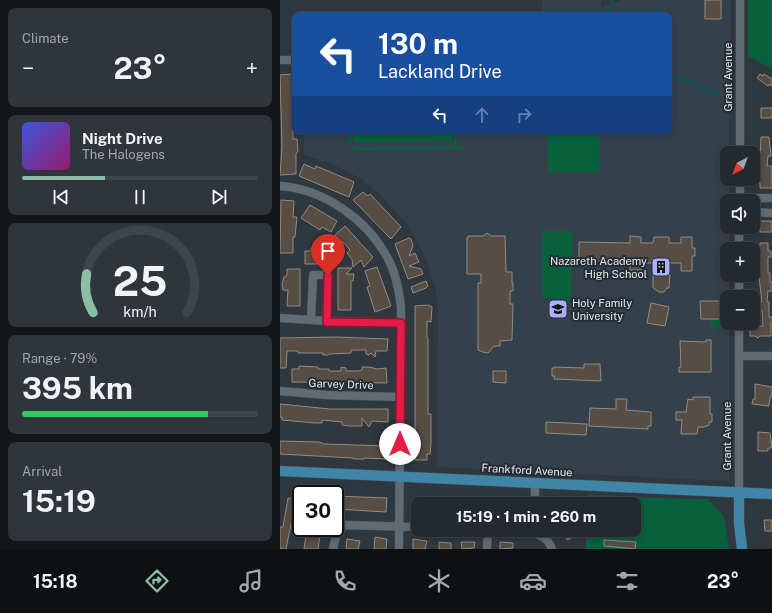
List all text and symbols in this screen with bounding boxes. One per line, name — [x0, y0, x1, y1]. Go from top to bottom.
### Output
text: 130 m — [378, 27, 458, 60]
icon: left — [312, 28, 364, 80]
text: Climate — [22, 31, 69, 46]
street label: Grant Avenue — [722, 42, 734, 112]
text: 23° — [113, 50, 167, 86]
text: − — [22, 55, 34, 81]
text: + — [246, 55, 258, 81]
text: Lackland Drive — [378, 61, 502, 82]
icon: left — [429, 104, 451, 126]
icon: ahead — [471, 104, 493, 126]
icon: right — [513, 104, 535, 126]
text: Night Drive — [82, 130, 163, 147]
north arrow — [720, 146, 760, 186]
map controls — [720, 146, 760, 330]
text: The Halogens — [82, 147, 165, 162]
icon: previous — [50, 186, 72, 208]
icon: pause — [129, 186, 151, 208]
icon: next — [208, 186, 230, 208]
button: sound — [720, 194, 760, 234]
pin — [311, 234, 345, 275]
icon: arrive — [317, 240, 339, 262]
button: + — [720, 242, 760, 282]
text: 25 — [113, 255, 167, 304]
place label: Nazareth Academy High School — [550, 255, 647, 280]
building icon: Nazareth Academy High School — [650, 256, 672, 278]
button: − — [720, 290, 760, 330]
place label: Holy Family University — [572, 297, 632, 322]
school or university icon: Holy Family University — [547, 298, 569, 320]
text: km/h — [123, 302, 157, 319]
text: Range · 79% — [22, 351, 97, 366]
text: 395 km — [22, 370, 133, 406]
street label: Garvey Drive — [308, 377, 374, 391]
street label: Grant Avenue — [721, 401, 733, 471]
position arrow — [379, 423, 421, 465]
street label: Frankford Avenue — [481, 462, 573, 478]
text: Arrival — [22, 464, 62, 479]
text: 15:19 — [22, 483, 96, 519]
speed limit sign: 30 — [292, 485, 344, 537]
text: 15:19 · 1 min · 260 m — [456, 508, 596, 525]
icon: directions — [143, 567, 171, 595]
icon: music — [237, 567, 265, 595]
icon: phone — [331, 567, 359, 595]
icon: climate — [425, 567, 453, 595]
icon: car — [519, 567, 547, 595]
icon: filters — [613, 567, 641, 595]
text: 15:18 — [33, 571, 77, 592]
text: 23° — [707, 571, 739, 592]

